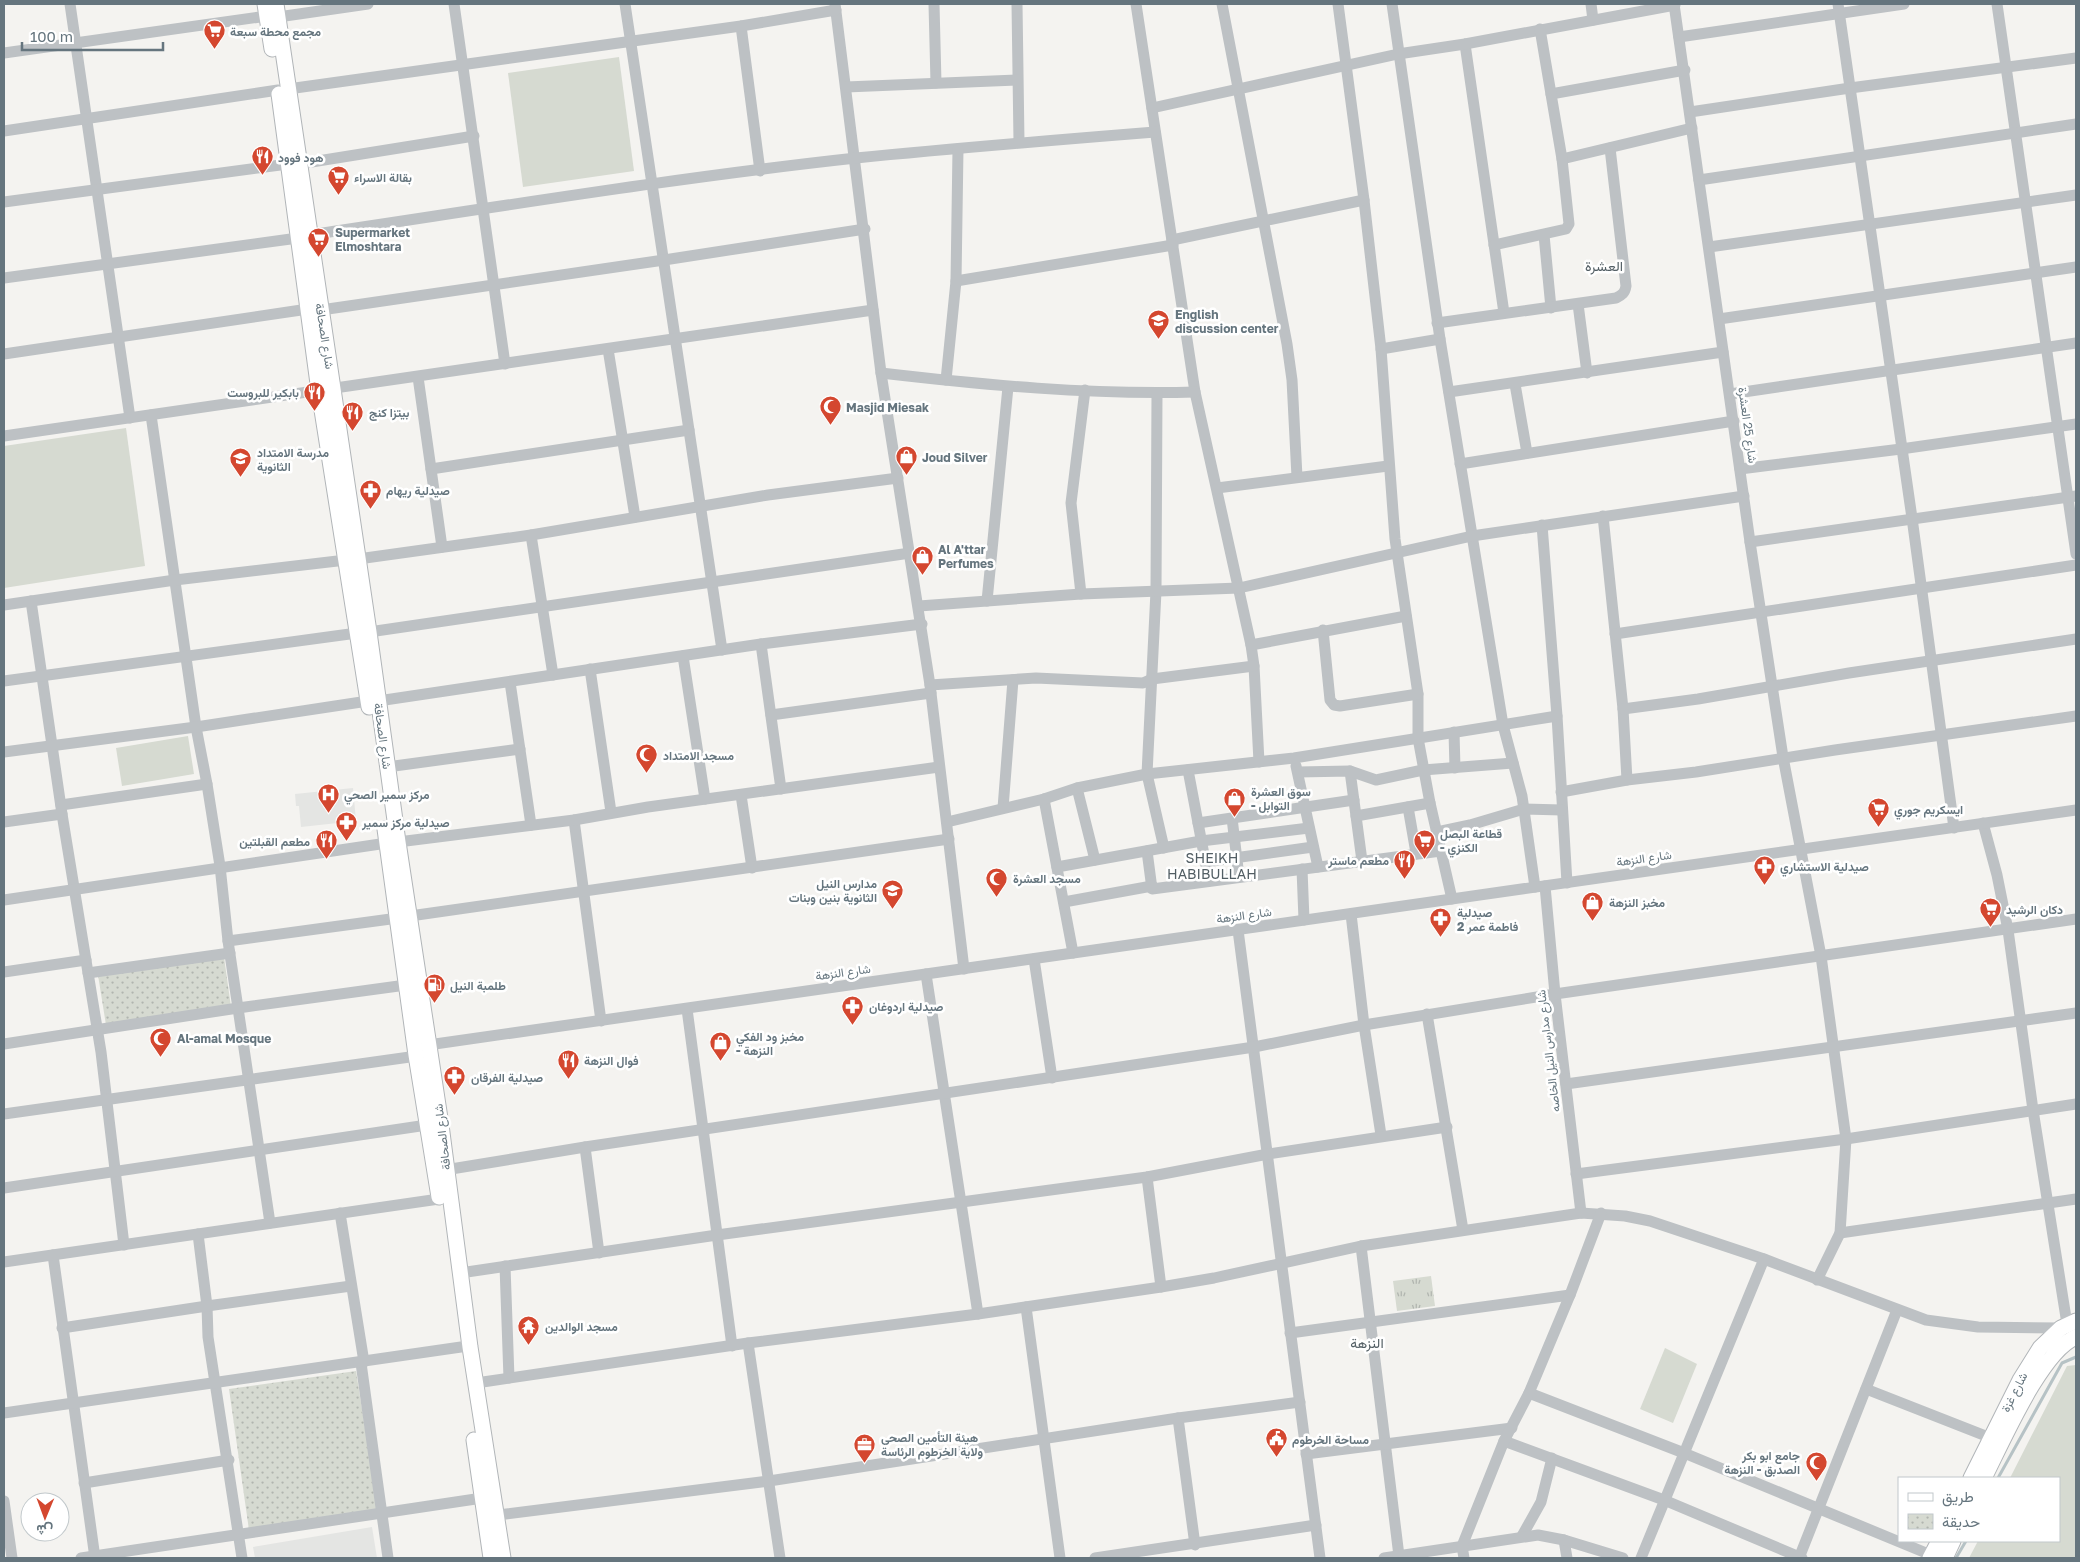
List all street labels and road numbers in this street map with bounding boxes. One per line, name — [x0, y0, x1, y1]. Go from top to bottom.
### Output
street label: شارع الصحافة — [310, 302, 338, 370]
street label: شارع 25 العشرة — [1733, 386, 1761, 464]
street label: شارع الصحافة — [369, 702, 395, 770]
street label: شارع النزهة — [1615, 847, 1673, 871]
street label: شارع النزهة — [1215, 904, 1273, 928]
street label: شارع النزهة — [814, 961, 872, 985]
street label: شارع مدارس النيل الخاصه — [1533, 989, 1565, 1113]
street label: شارع الصحافة — [430, 1103, 455, 1171]
street label: شارع غزة — [1998, 1370, 2032, 1415]

